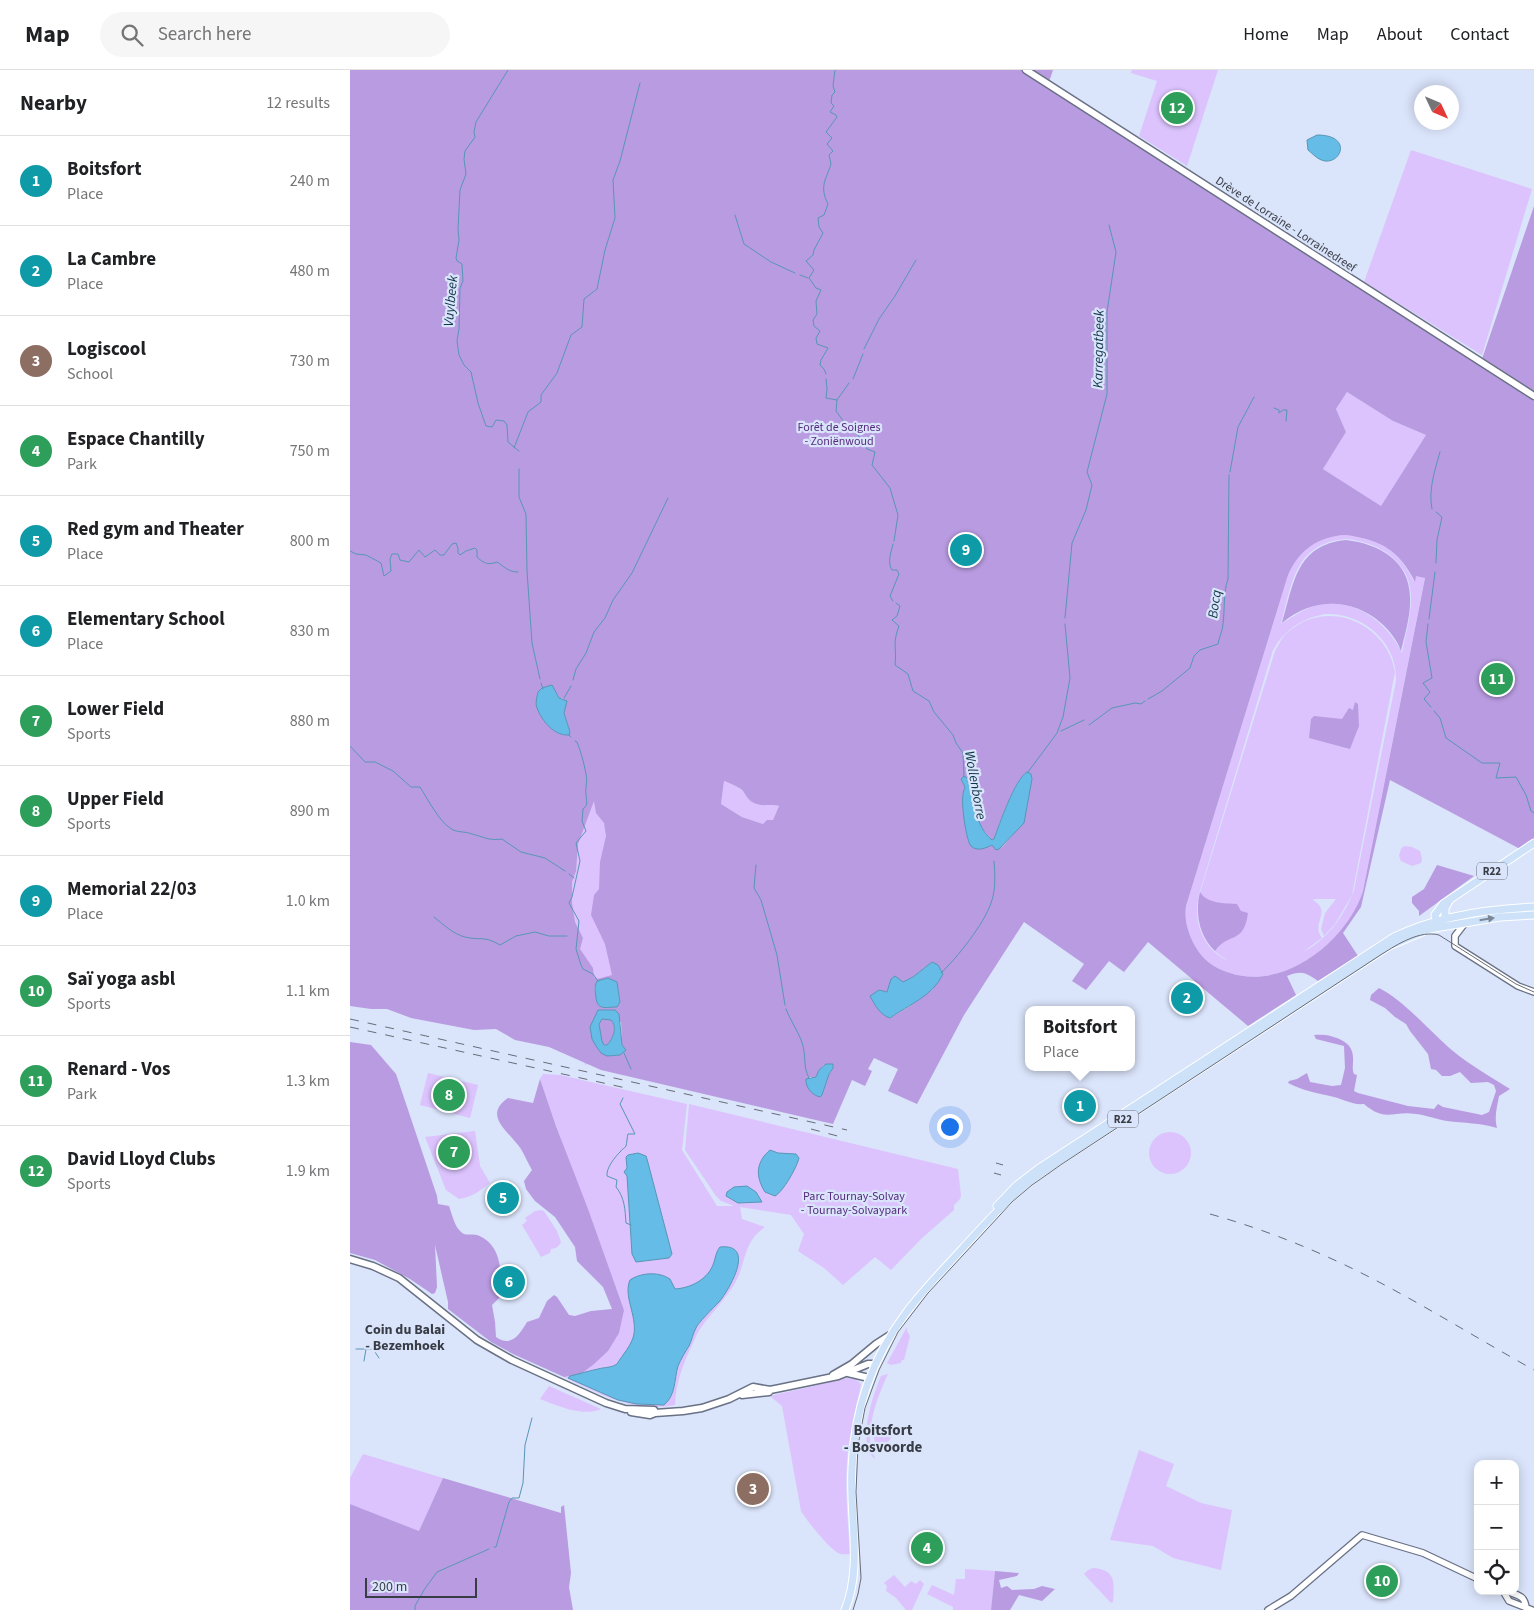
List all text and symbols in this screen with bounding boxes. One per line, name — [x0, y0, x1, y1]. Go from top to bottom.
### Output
search box — [100, 12, 450, 57]
text: Map — [25, 17, 70, 52]
icon: search — [118, 21, 146, 49]
text: Search here — [158, 21, 251, 48]
text: Home — [1243, 22, 1289, 47]
text: Map — [1317, 22, 1349, 47]
text: About — [1377, 22, 1422, 47]
text: Contact — [1450, 22, 1509, 47]
north arrow — [1414, 85, 1459, 130]
text: Nearby — [20, 88, 87, 118]
pin: 12 — [1161, 89, 1193, 127]
text: 12 results — [266, 92, 330, 114]
text: Boitsfort — [67, 156, 141, 183]
text: 1 — [32, 170, 40, 192]
text: 240 m — [290, 170, 330, 192]
street label: Drève de Lorraine - Lorrainedreef — [1212, 172, 1360, 277]
text: Place — [67, 183, 103, 205]
text: La Cambre — [67, 246, 156, 273]
text: 2 — [32, 260, 40, 282]
text: 480 m — [290, 260, 330, 282]
text: Place — [67, 273, 103, 295]
water label: Vuylbeek — [439, 274, 463, 328]
water label: Karregatbeek — [1088, 309, 1110, 388]
text: Logiscool — [67, 336, 146, 363]
text: 3 — [32, 350, 40, 372]
text: 730 m — [290, 350, 330, 372]
text: School — [67, 363, 113, 385]
park label: Forêt de Soignes - Zoniënwoud — [797, 419, 881, 450]
text: Espace Chantilly — [67, 426, 205, 453]
text: 4 — [32, 440, 40, 462]
text: 750 m — [290, 440, 330, 462]
text: Park — [67, 453, 97, 475]
text: Red gym and Theater — [67, 516, 244, 543]
text: 5 — [32, 530, 40, 552]
text: 800 m — [290, 530, 330, 552]
pin: 9 — [950, 531, 982, 569]
text: Place — [67, 543, 103, 565]
water label: Bocq — [1203, 588, 1227, 620]
text: Elementary School — [67, 606, 225, 633]
text: 6 — [32, 620, 40, 642]
text: 830 m — [290, 620, 330, 642]
text: Place — [67, 633, 103, 655]
pin: 11 — [1481, 660, 1513, 698]
text: Lower Field — [67, 696, 164, 723]
text: 7 — [32, 710, 40, 732]
text: 880 m — [290, 710, 330, 732]
text: Sports — [67, 723, 111, 745]
water label: Wollenborre — [959, 749, 991, 821]
text: Upper Field — [67, 786, 164, 813]
text: 8 — [32, 800, 40, 822]
text: 890 m — [290, 800, 330, 822]
text: Sports — [67, 813, 111, 835]
road number: R22 — [1477, 862, 1507, 879]
text: Memorial 22/03 — [67, 876, 197, 903]
text: 9 — [32, 890, 40, 912]
text: 1.0 km — [286, 890, 330, 912]
text: Place — [67, 903, 103, 925]
one-way arrow — [1479, 915, 1495, 923]
text: Saï yoga asbl — [67, 966, 175, 993]
pin: 2 — [1171, 979, 1203, 1017]
text: 10 — [28, 980, 44, 1002]
text: 1.1 km — [286, 980, 330, 1002]
text: Sports — [67, 993, 111, 1015]
popup — [1025, 1006, 1135, 1071]
text: Boitsfort — [1043, 1014, 1117, 1041]
text: Place — [1043, 1041, 1079, 1063]
text: Renard - Vos — [67, 1056, 170, 1083]
text: 11 — [28, 1070, 44, 1092]
text: 1.3 km — [286, 1070, 330, 1092]
pin: 8 — [433, 1076, 465, 1114]
text: Park — [67, 1083, 97, 1105]
pin: 1 — [1064, 1087, 1096, 1125]
road number: R22 — [1108, 1110, 1138, 1128]
your location — [937, 1114, 963, 1140]
pin: 7 — [438, 1133, 470, 1171]
text: David Lloyd Clubs — [67, 1146, 216, 1173]
text: 12 — [28, 1160, 44, 1182]
text: 1.9 km — [286, 1160, 330, 1182]
text: Sports — [67, 1173, 111, 1195]
pin: 5 — [487, 1179, 519, 1217]
park label: Parc Tournay-Solvay - Tournay-Solvaypark — [801, 1188, 907, 1219]
pin: 6 — [493, 1263, 525, 1301]
district label: Coin du Balai - Bezemhoek — [365, 1320, 445, 1356]
district label: Boitsfort - Bosvoorde — [844, 1420, 922, 1458]
map controls — [1474, 1460, 1519, 1595]
button: + — [1474, 1460, 1519, 1505]
pin: 3 — [737, 1470, 769, 1508]
button: − — [1474, 1505, 1519, 1550]
pin: 4 — [911, 1529, 943, 1567]
button: locate — [1474, 1550, 1519, 1595]
pin: 10 — [1366, 1562, 1398, 1600]
scale bar — [365, 1575, 478, 1598]
text: 200 m — [372, 1577, 407, 1597]

